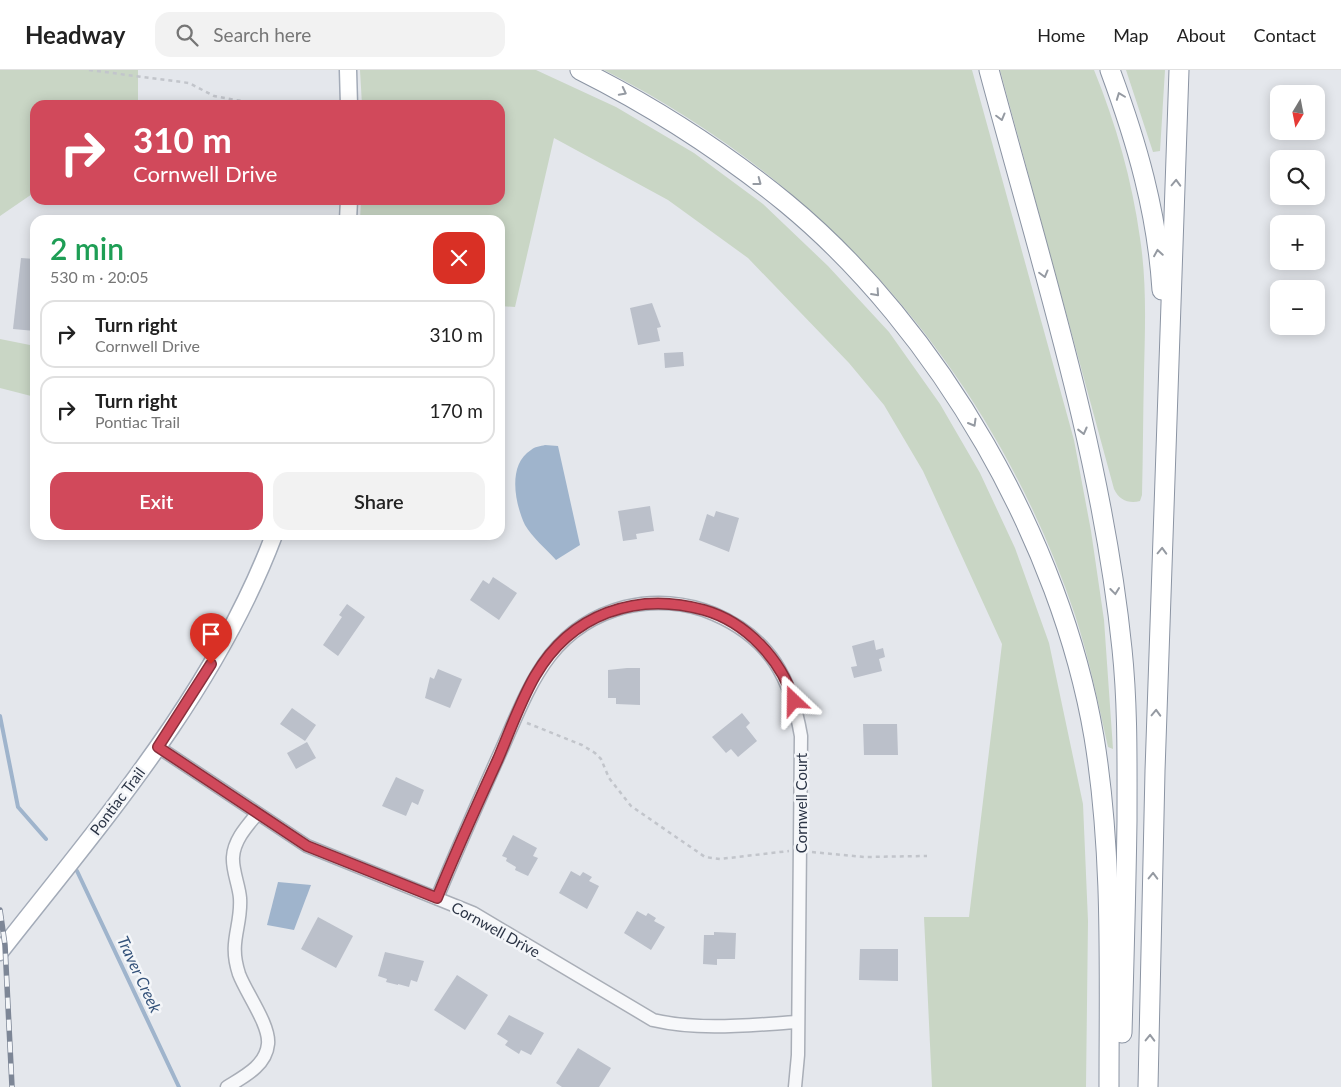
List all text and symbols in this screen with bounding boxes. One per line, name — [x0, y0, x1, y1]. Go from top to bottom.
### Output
search box — [155, 12, 505, 57]
text: Headway — [25, 20, 125, 49]
icon: search — [173, 21, 201, 49]
text: Search here — [213, 23, 311, 46]
text: Home — [1037, 24, 1085, 46]
text: Map — [1113, 24, 1149, 46]
text: About — [1177, 24, 1226, 46]
text: Contact — [1254, 24, 1316, 46]
north arrow — [1270, 85, 1325, 140]
map controls — [1270, 85, 1325, 335]
one-way arrow — [618, 86, 627, 96]
one-way arrow — [1116, 92, 1126, 100]
one-way arrow — [995, 113, 1006, 122]
text: 310 m — [133, 118, 232, 160]
icon: right — [50, 120, 115, 185]
button: search — [1270, 150, 1325, 205]
text: Cornwell Drive — [133, 160, 277, 187]
one-way arrow — [752, 176, 762, 185]
one-way arrow — [1170, 178, 1181, 186]
button: + — [1270, 215, 1325, 270]
text: 2 min — [50, 230, 124, 266]
button: close — [433, 232, 485, 284]
one-way arrow — [1154, 249, 1164, 257]
text: 530 m · 20:05 — [50, 267, 149, 286]
one-way arrow — [1038, 269, 1048, 278]
button: − — [1270, 280, 1325, 335]
one-way arrow — [871, 287, 880, 296]
text: Turn right — [95, 313, 177, 336]
icon: right — [52, 320, 80, 348]
text: 310 m — [429, 323, 483, 346]
text: Cornwell Drive — [95, 336, 200, 355]
text: Turn right — [95, 389, 177, 412]
icon: right — [52, 396, 80, 424]
text: 170 m — [429, 399, 483, 422]
text: Pontiac Trail — [95, 412, 180, 431]
one-way arrow — [966, 418, 976, 427]
one-way arrow — [1077, 427, 1088, 436]
button: Exit — [50, 472, 263, 530]
button: Share — [273, 472, 485, 530]
one-way arrow — [1157, 547, 1167, 554]
one-way arrow — [1109, 587, 1120, 595]
pin — [190, 613, 232, 664]
icon: arrive — [197, 620, 225, 648]
position arrow — [767, 674, 819, 726]
one-way arrow — [1151, 709, 1162, 717]
street label: Cornwell Court — [792, 752, 810, 853]
street label: Pontiac Trail — [86, 764, 148, 838]
one-way arrow — [1147, 872, 1158, 880]
street label: Cornwell Drive — [449, 897, 543, 961]
water label: Traver Creek — [114, 933, 166, 1016]
one-way arrow — [1144, 1034, 1155, 1042]

